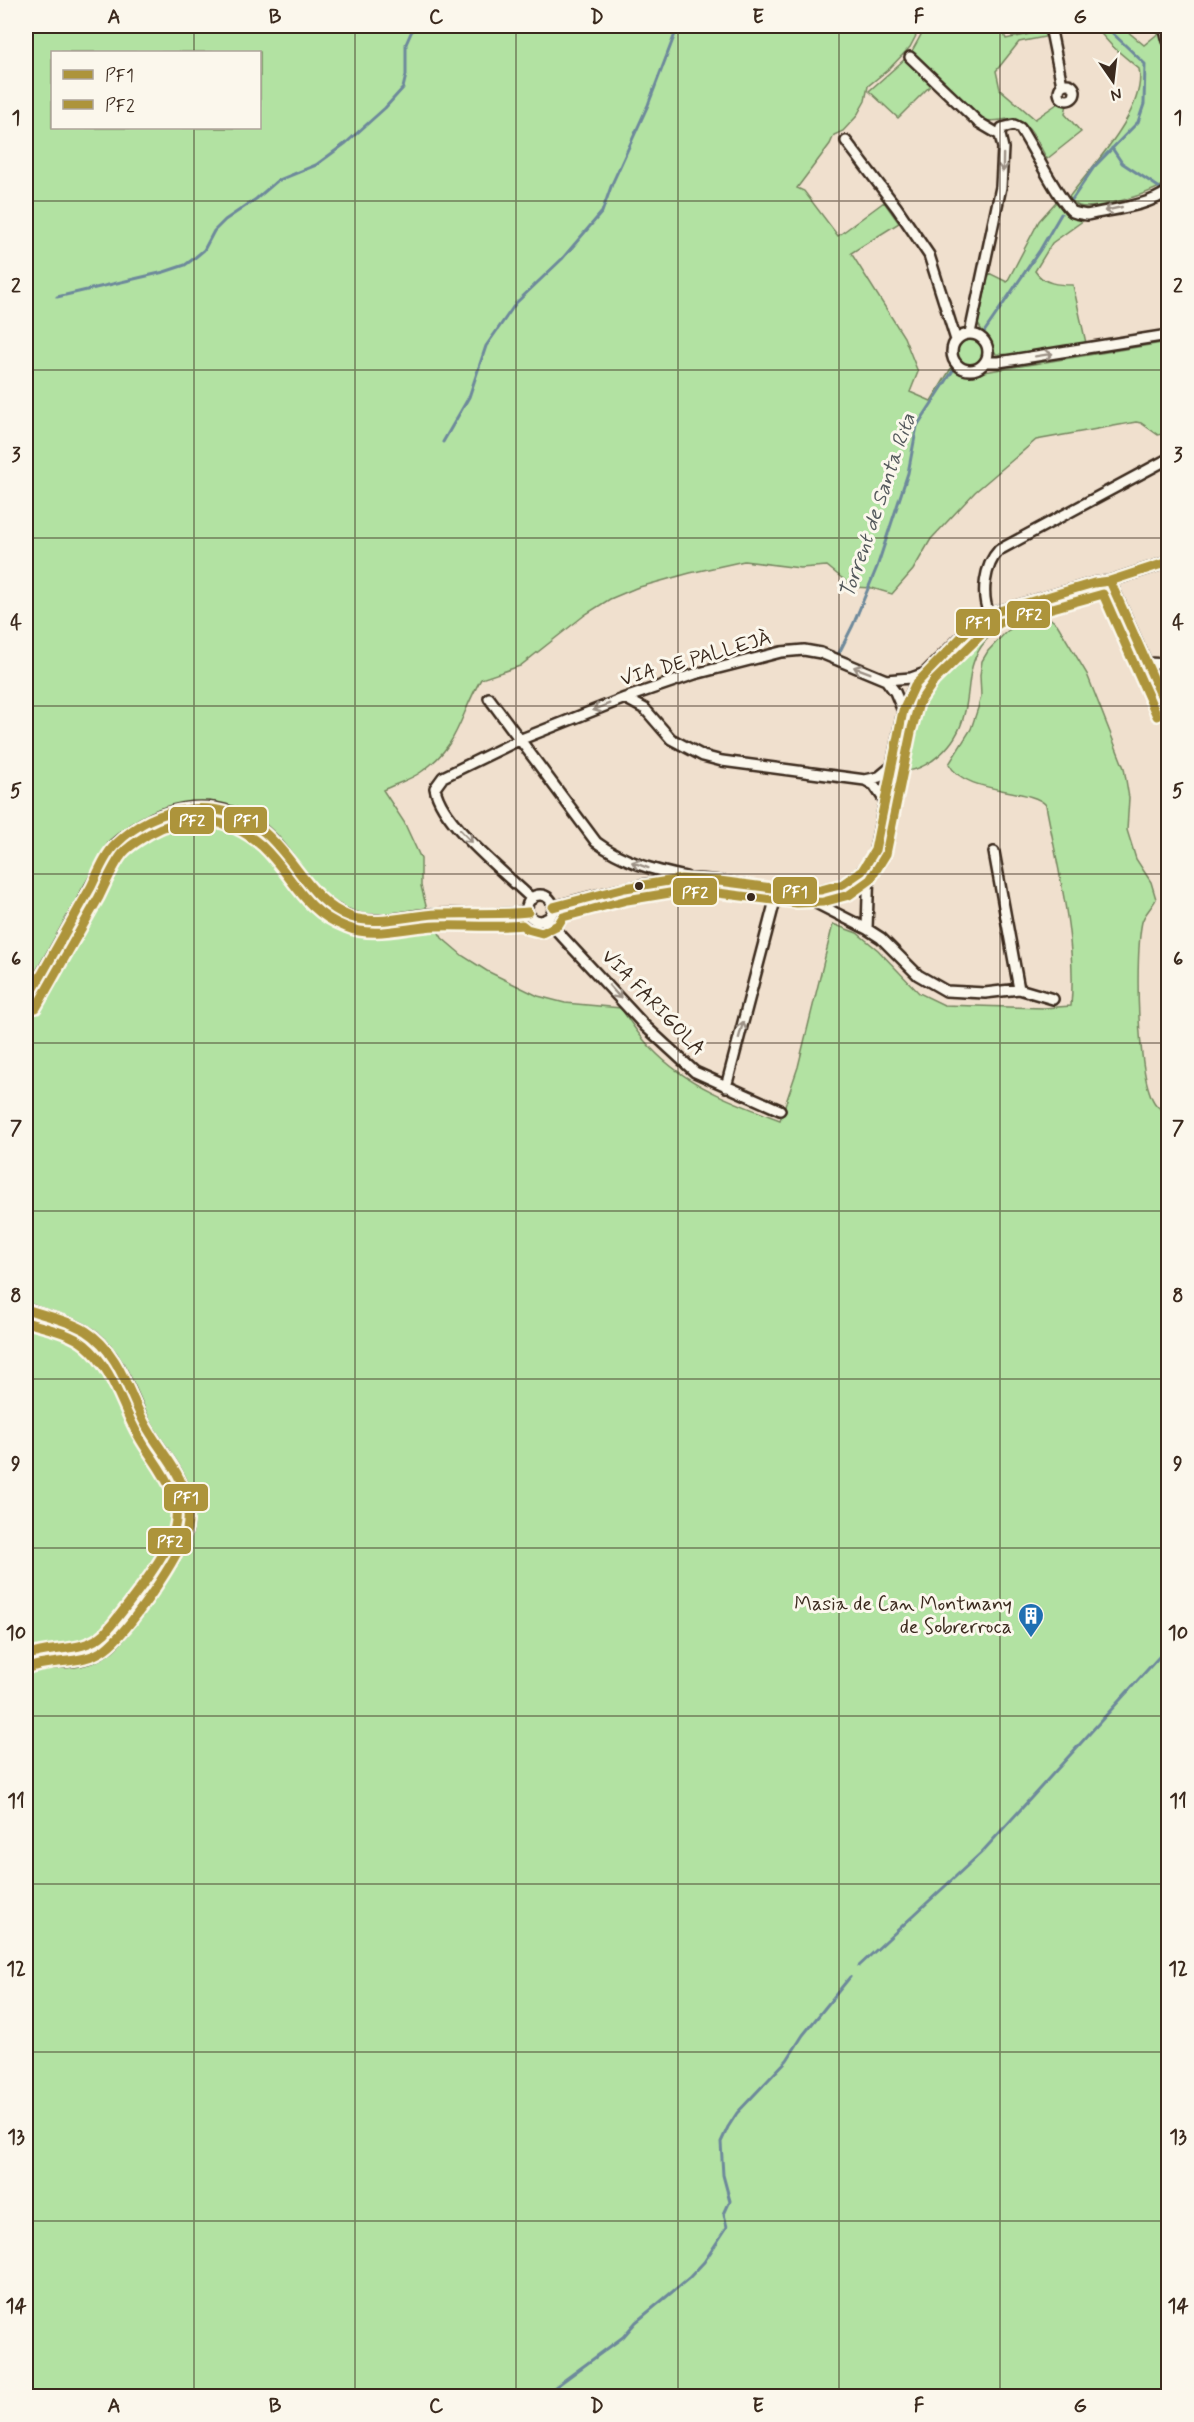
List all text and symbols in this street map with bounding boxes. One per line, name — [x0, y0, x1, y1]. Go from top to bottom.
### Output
text: A — [107, 4, 121, 31]
text: B — [269, 4, 282, 31]
text: C — [429, 4, 444, 31]
text: D — [590, 4, 604, 31]
text: E — [752, 4, 764, 31]
text: F — [914, 4, 925, 31]
text: G — [1073, 4, 1087, 31]
legend — [51, 51, 261, 129]
north arrow — [1083, 51, 1143, 111]
text: PF1 — [105, 64, 134, 88]
text: N — [1109, 83, 1124, 106]
text: PF2 — [105, 94, 135, 118]
text: 1 — [12, 105, 20, 132]
text: 1 — [1174, 105, 1182, 132]
one-way arrow — [997, 152, 1008, 172]
one-way arrow — [1104, 203, 1123, 215]
text: 2 — [11, 273, 21, 300]
text: 2 — [1173, 273, 1183, 300]
one-way arrow — [1033, 349, 1053, 360]
water label: Torrent de Santa Rita — [833, 410, 923, 602]
text: 3 — [11, 442, 21, 469]
text: 3 — [1173, 442, 1183, 469]
line badge: PF2 — [1006, 600, 1051, 629]
text: PF2 — [1016, 605, 1042, 626]
line badge: PF1 — [955, 608, 1001, 637]
text: 4 — [10, 610, 22, 637]
text: 4 — [1172, 610, 1184, 637]
text: PF1 — [965, 613, 991, 634]
street label: VIA DE PALLEJÀ — [617, 625, 775, 693]
one-way arrow — [853, 664, 872, 675]
one-way arrow — [593, 702, 611, 713]
text: 5 — [10, 778, 22, 805]
text: 5 — [1172, 778, 1184, 805]
line badge: PF2 — [169, 806, 215, 835]
line badge: PF1 — [223, 806, 268, 834]
text: PF2 — [179, 811, 205, 832]
text: PF1 — [233, 811, 259, 832]
one-way arrow — [459, 828, 473, 843]
one-way arrow — [631, 858, 650, 869]
line badge: PF1 — [772, 876, 818, 905]
line badge: PF2 — [672, 877, 718, 906]
unlabelled marker — [633, 880, 645, 892]
text: PF1 — [782, 882, 808, 903]
text: PF2 — [682, 883, 708, 904]
unlabelled marker — [745, 891, 757, 903]
street label: VIA FARIGOLA — [595, 944, 711, 1062]
text: 6 — [11, 946, 21, 973]
text: 6 — [1173, 946, 1183, 973]
one-way arrow — [608, 984, 622, 999]
one-way arrow — [735, 1021, 747, 1040]
text: 7 — [10, 1115, 22, 1142]
text: 7 — [1172, 1115, 1184, 1142]
text: 8 — [10, 1283, 22, 1310]
text: 8 — [1172, 1283, 1184, 1310]
text: 9 — [11, 1451, 21, 1478]
text: 9 — [1173, 1451, 1183, 1478]
line badge: PF1 — [163, 1483, 209, 1512]
text: PF1 — [173, 1488, 199, 1509]
line badge: PF2 — [147, 1527, 192, 1555]
text: PF2 — [157, 1532, 183, 1553]
place label: Masia de Can Montmany de Sobrerroca — [794, 1591, 1012, 1641]
building icon: Masia de Can Montmany de Sobrerroca — [1016, 1601, 1046, 1639]
text: 10 — [6, 1620, 26, 1647]
text: 10 — [1168, 1620, 1188, 1647]
text: 11 — [7, 1788, 25, 1815]
text: 11 — [1169, 1788, 1187, 1815]
text: 12 — [6, 1956, 26, 1983]
text: 12 — [1168, 1956, 1188, 1983]
text: 13 — [7, 2124, 25, 2151]
text: 13 — [1169, 2124, 1187, 2151]
text: 14 — [5, 2293, 27, 2320]
text: 14 — [1167, 2293, 1189, 2320]
text: A — [107, 2393, 121, 2420]
text: B — [269, 2393, 282, 2420]
text: C — [429, 2393, 444, 2420]
text: D — [590, 2393, 604, 2420]
text: E — [752, 2393, 764, 2420]
text: F — [914, 2393, 925, 2420]
text: G — [1073, 2393, 1087, 2420]

